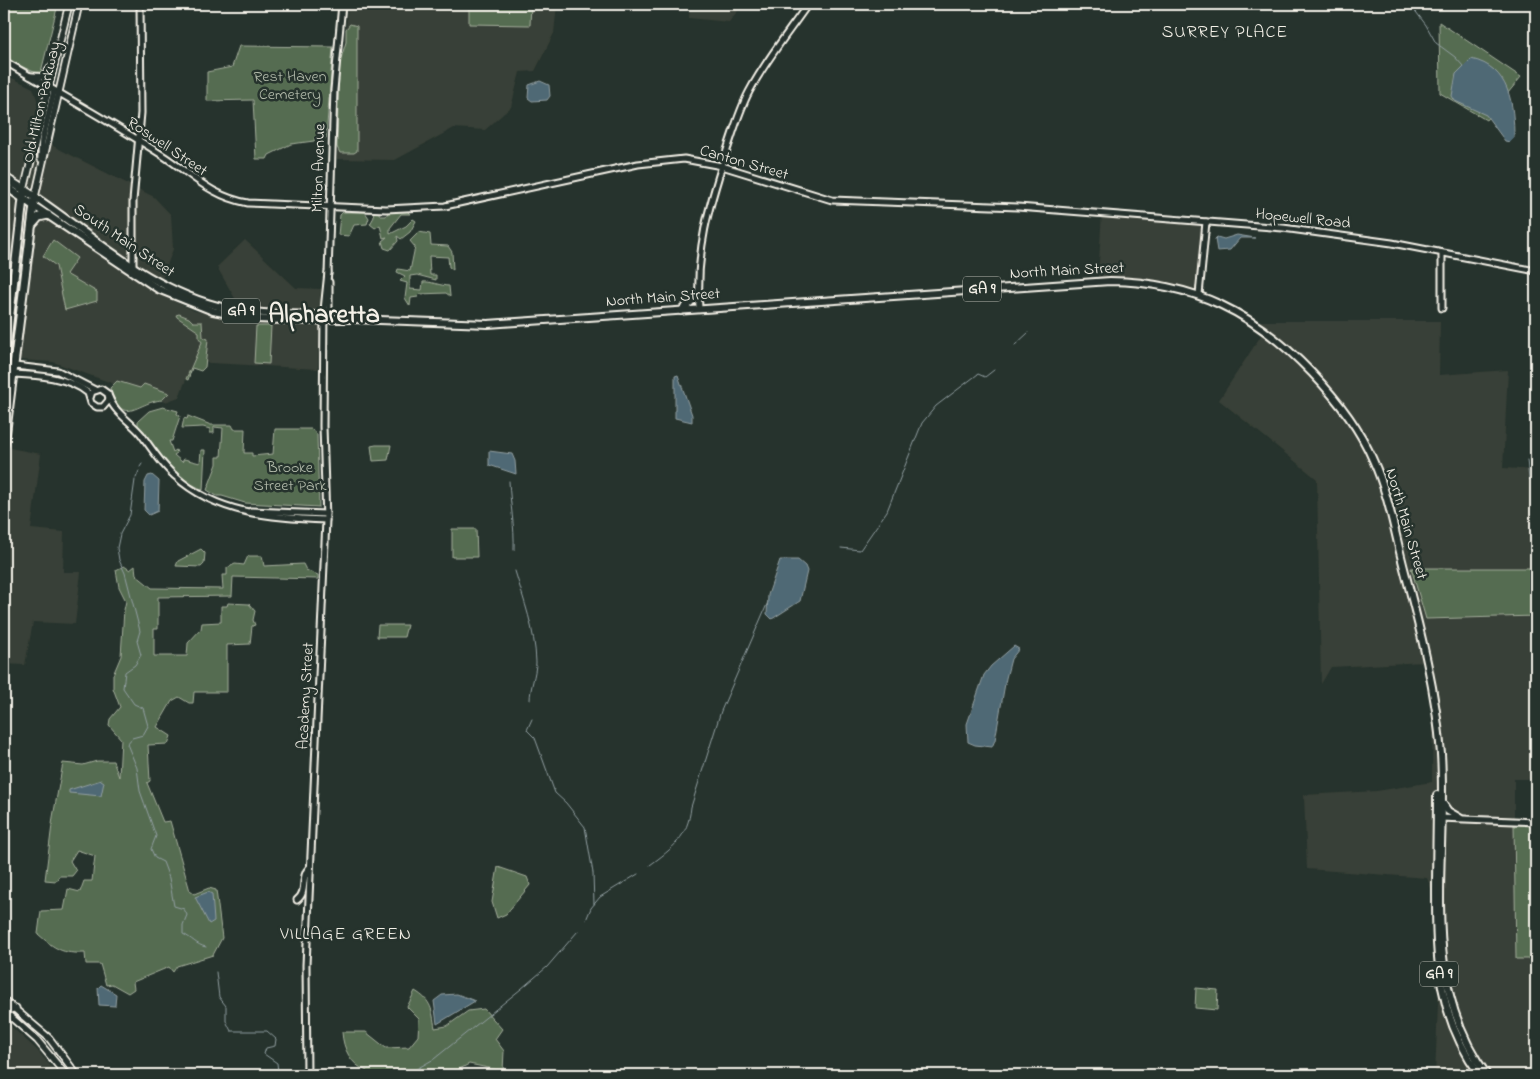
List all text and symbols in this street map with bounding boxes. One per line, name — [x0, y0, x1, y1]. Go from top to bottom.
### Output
district label: SURREY PLACE — [1162, 20, 1288, 46]
street label: Old Milton Parkway — [16, 39, 68, 165]
park label: Rest Haven Cemetery — [253, 65, 327, 107]
street label: Roswell Street — [122, 111, 213, 183]
street label: Milton Avenue — [305, 122, 333, 213]
street label: Canton Street — [697, 139, 792, 187]
street label: South Main Street — [68, 198, 180, 284]
street label: Hopewell Road — [1254, 202, 1352, 236]
street label: North Main Street — [1009, 256, 1125, 286]
road number: GA 9 — [963, 276, 1001, 302]
street label: North Main Street — [605, 282, 722, 314]
district label: Alpharetta — [268, 297, 380, 335]
road number: GA 9 — [222, 298, 260, 324]
park label: Brooke Street Park — [253, 456, 328, 498]
street label: North Main Street — [1379, 466, 1433, 583]
street label: Academy Street — [291, 641, 321, 750]
district label: VILLAGE GREEN — [279, 922, 412, 948]
road number: GA 9 — [1420, 962, 1458, 986]

